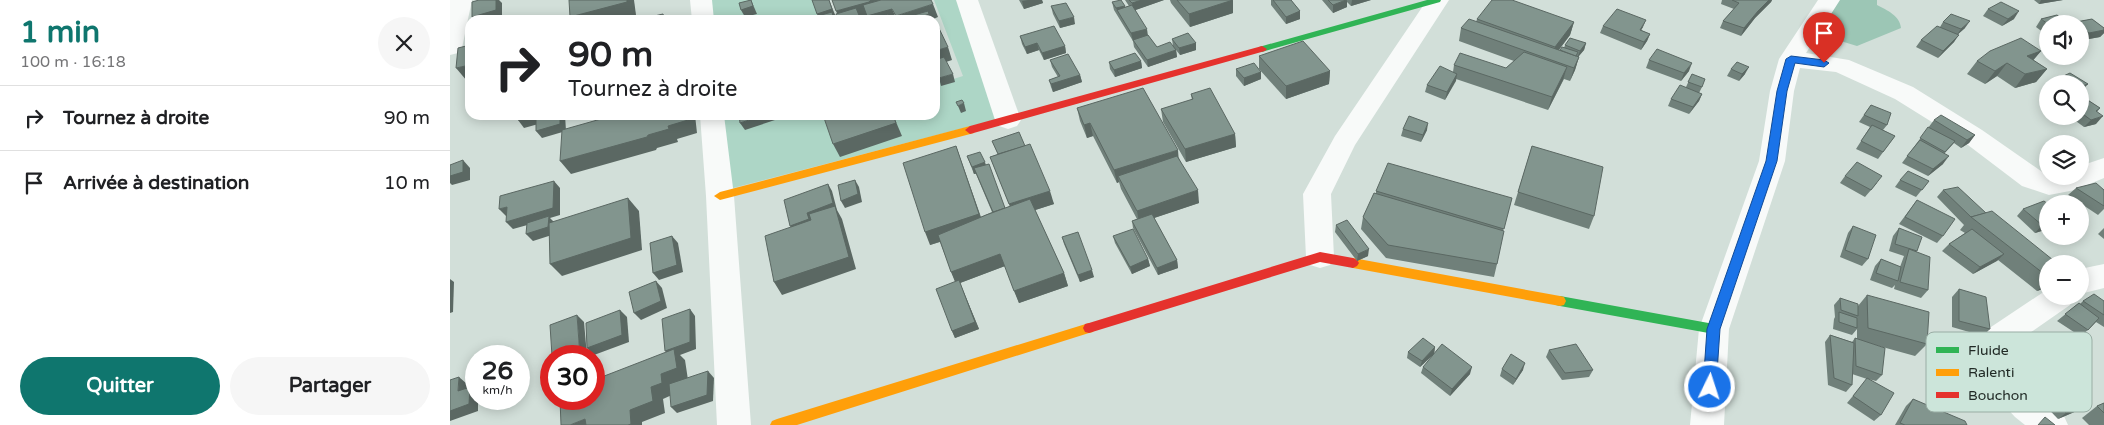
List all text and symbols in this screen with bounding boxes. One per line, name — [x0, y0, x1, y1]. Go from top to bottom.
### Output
pin — [1803, 12, 1845, 63]
text: 1 min — [20, 14, 100, 51]
map controls — [2039, 15, 2089, 305]
button: sound — [2039, 15, 2089, 65]
button: close — [378, 17, 430, 69]
icon: arrive — [1810, 19, 1838, 47]
text: 90 m — [568, 34, 653, 76]
icon: right — [485, 35, 550, 100]
text: 100 m · 16:18 — [20, 52, 126, 72]
button: search — [2039, 75, 2089, 125]
text: Tournez à droite — [568, 76, 737, 102]
icon: right — [20, 104, 48, 132]
text: Tournez à droite — [63, 107, 209, 129]
text: 90 m — [384, 107, 430, 129]
button: layers — [2039, 135, 2089, 185]
icon: arrive — [20, 169, 48, 197]
text: Arrivée à destination — [63, 172, 249, 194]
text: 10 m — [384, 172, 430, 194]
button: + — [2039, 195, 2089, 245]
button: − — [2039, 255, 2089, 305]
legend — [1926, 332, 2092, 412]
text: Fluide — [1968, 342, 2009, 359]
speed limit sign: 30 — [540, 345, 605, 410]
text: 26 — [482, 356, 513, 386]
button: Quitter — [20, 357, 220, 415]
button: Partager — [230, 357, 430, 415]
position arrow — [1683, 360, 1735, 412]
text: Ralenti — [1968, 364, 2014, 381]
text: km/h — [482, 383, 513, 397]
text: Bouchon — [1968, 387, 2028, 404]

